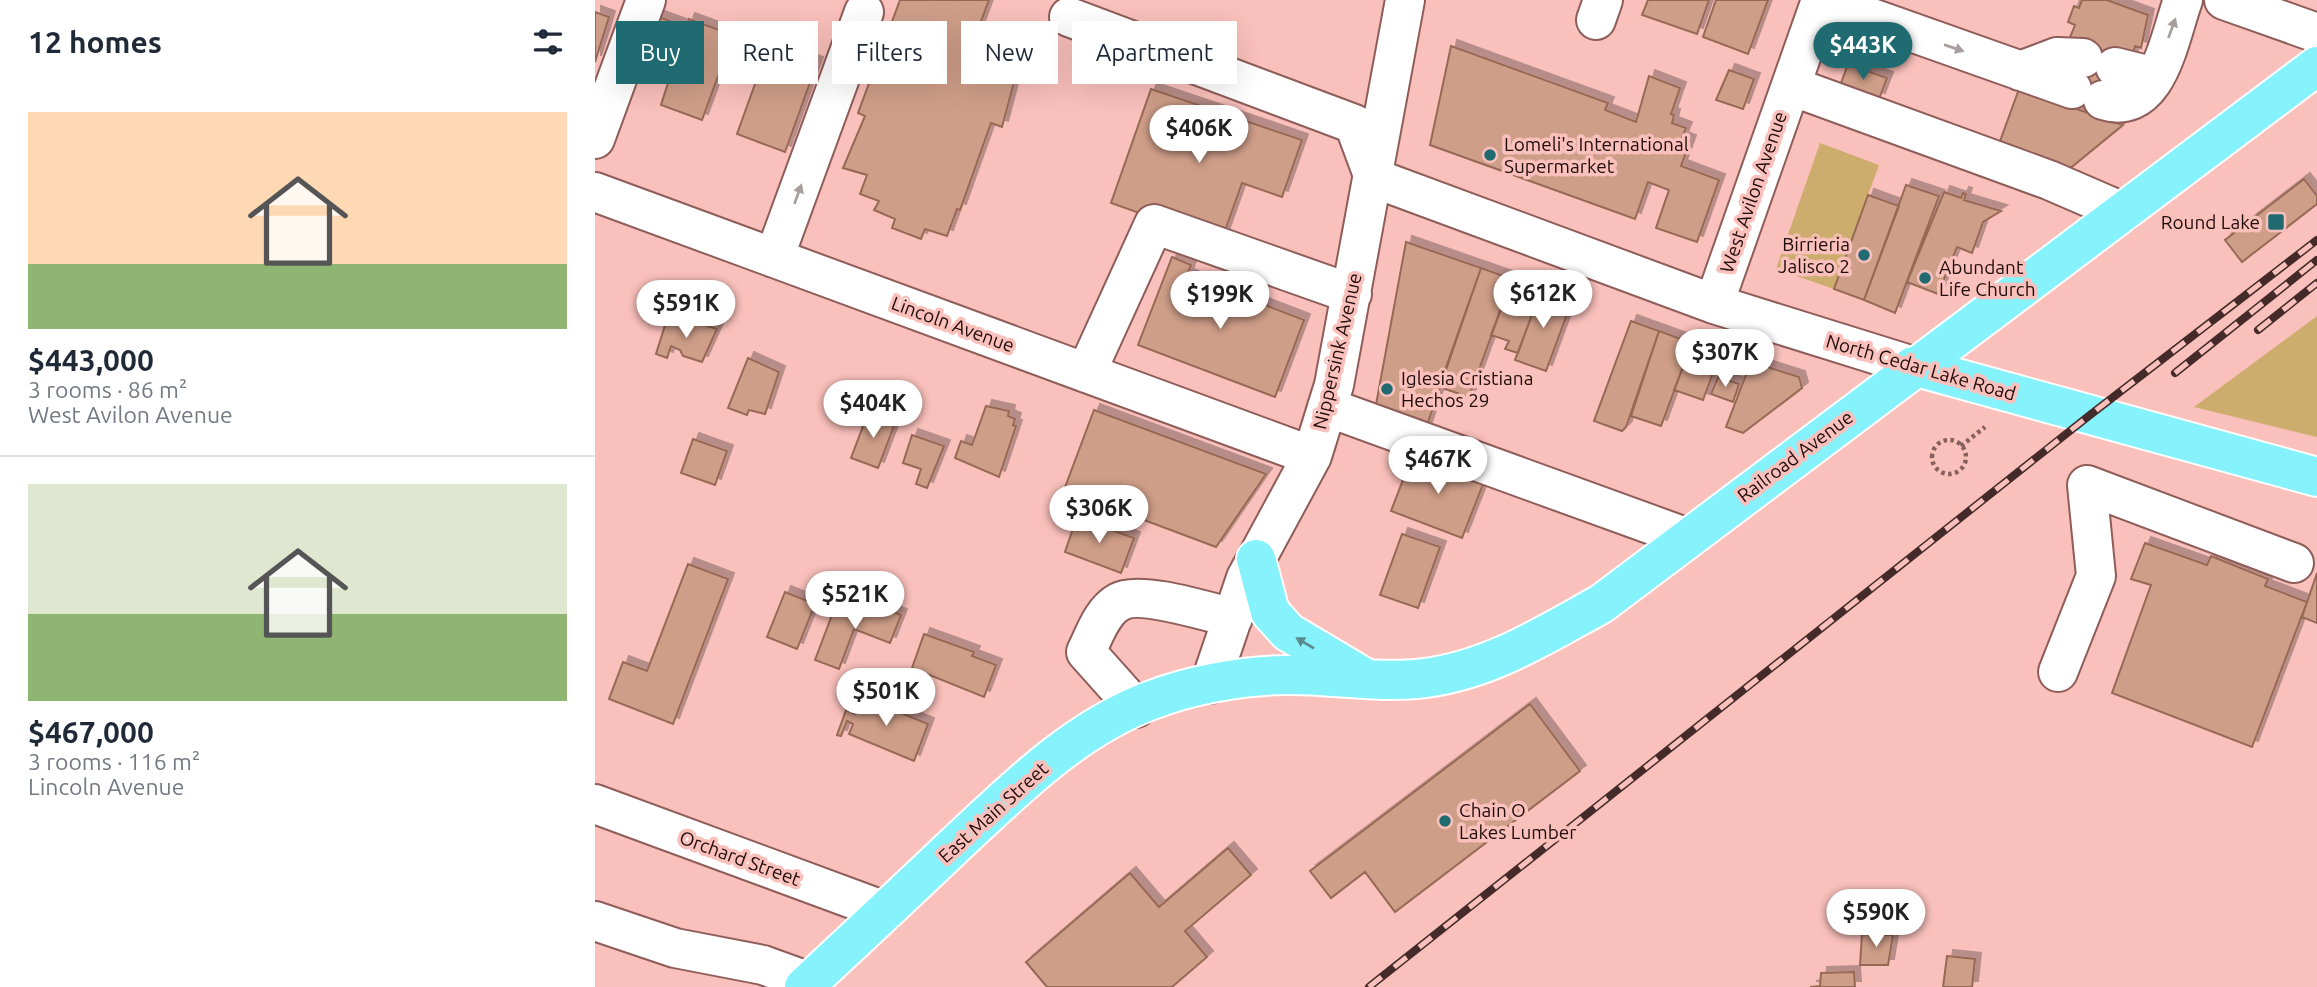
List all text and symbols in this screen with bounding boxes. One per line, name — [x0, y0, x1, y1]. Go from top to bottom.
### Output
one-way arrow — [2167, 18, 2178, 39]
chip: Buy — [616, 21, 704, 84]
chip: Rent — [718, 21, 818, 84]
chip: Filters — [832, 21, 947, 84]
chip: New — [961, 21, 1058, 84]
chip: Apartment — [1072, 21, 1237, 84]
pin: $443K — [1814, 22, 1912, 82]
icon: filters — [529, 23, 567, 61]
text: 12 homes — [28, 25, 162, 59]
text: $443K — [1829, 32, 1897, 57]
one-way arrow — [1944, 43, 1965, 54]
pin: $406K — [1150, 106, 1248, 165]
street label: West Avilon Avenue — [1715, 108, 1791, 276]
text: $406K — [1165, 115, 1233, 140]
place label: Lomeli's International Supermarket — [1504, 133, 1689, 177]
marker: Lomeli's International Supermarket — [1482, 147, 1498, 163]
icon: home — [235, 158, 361, 284]
one-way arrow — [792, 183, 803, 204]
place label: Round Lake — [2161, 211, 2260, 233]
marker: Round Lake — [2266, 212, 2286, 232]
place label: Birrieria Jalisco 2 — [1778, 233, 1850, 277]
marker: Birrieria Jalisco 2 — [1856, 247, 1872, 263]
place label: Abundant Life Church — [1939, 256, 2036, 300]
pin: $612K — [1494, 270, 1592, 330]
marker: Abundant Life Church — [1917, 270, 1933, 286]
street label: Nippersink Avenue — [1308, 271, 1366, 431]
pin: $199K — [1171, 272, 1269, 331]
pin: $591K — [637, 280, 735, 340]
text: $612K — [1509, 280, 1577, 305]
text: $199K — [1186, 281, 1254, 306]
text: $591K — [652, 290, 720, 315]
street label: Lincoln Avenue — [889, 292, 1017, 356]
street label: North Cedar Lake Road — [1824, 329, 2018, 405]
pin: $307K — [1676, 330, 1774, 389]
text: $307K — [1691, 339, 1759, 364]
text: $443,000 — [28, 343, 154, 377]
place label: Iglesia Cristiana Hechos 29 — [1401, 367, 1533, 411]
text: 3 rooms · 86 m² — [28, 377, 187, 402]
pin: $404K — [824, 380, 922, 440]
marker: Iglesia Cristiana Hechos 29 — [1379, 381, 1395, 397]
text: $404K — [839, 390, 907, 415]
text: West Avilon Avenue — [28, 402, 233, 427]
street label: Railroad Avenue — [1733, 405, 1857, 507]
pin: $467K — [1389, 436, 1487, 496]
text: $467K — [1404, 446, 1472, 471]
pin: $306K — [1050, 486, 1148, 545]
text: $306K — [1065, 495, 1133, 520]
icon: home — [235, 530, 361, 656]
pin: $521K — [806, 572, 904, 631]
text: $521K — [821, 581, 889, 606]
one-way arrow — [1295, 637, 1315, 649]
pin: $501K — [837, 668, 935, 728]
text: $501K — [852, 678, 920, 703]
text: $467,000 — [28, 715, 154, 749]
text: 3 rooms · 116 m² — [28, 749, 200, 774]
street label: East Main Street — [934, 757, 1053, 867]
text: Lincoln Avenue — [28, 774, 184, 799]
place label: Chain O Lakes Lumber — [1459, 799, 1577, 843]
marker: Chain O Lakes Lumber — [1437, 813, 1453, 829]
street label: Orchard Street — [677, 826, 804, 890]
pin: $590K — [1827, 890, 1925, 949]
text: $590K — [1842, 899, 1910, 924]

